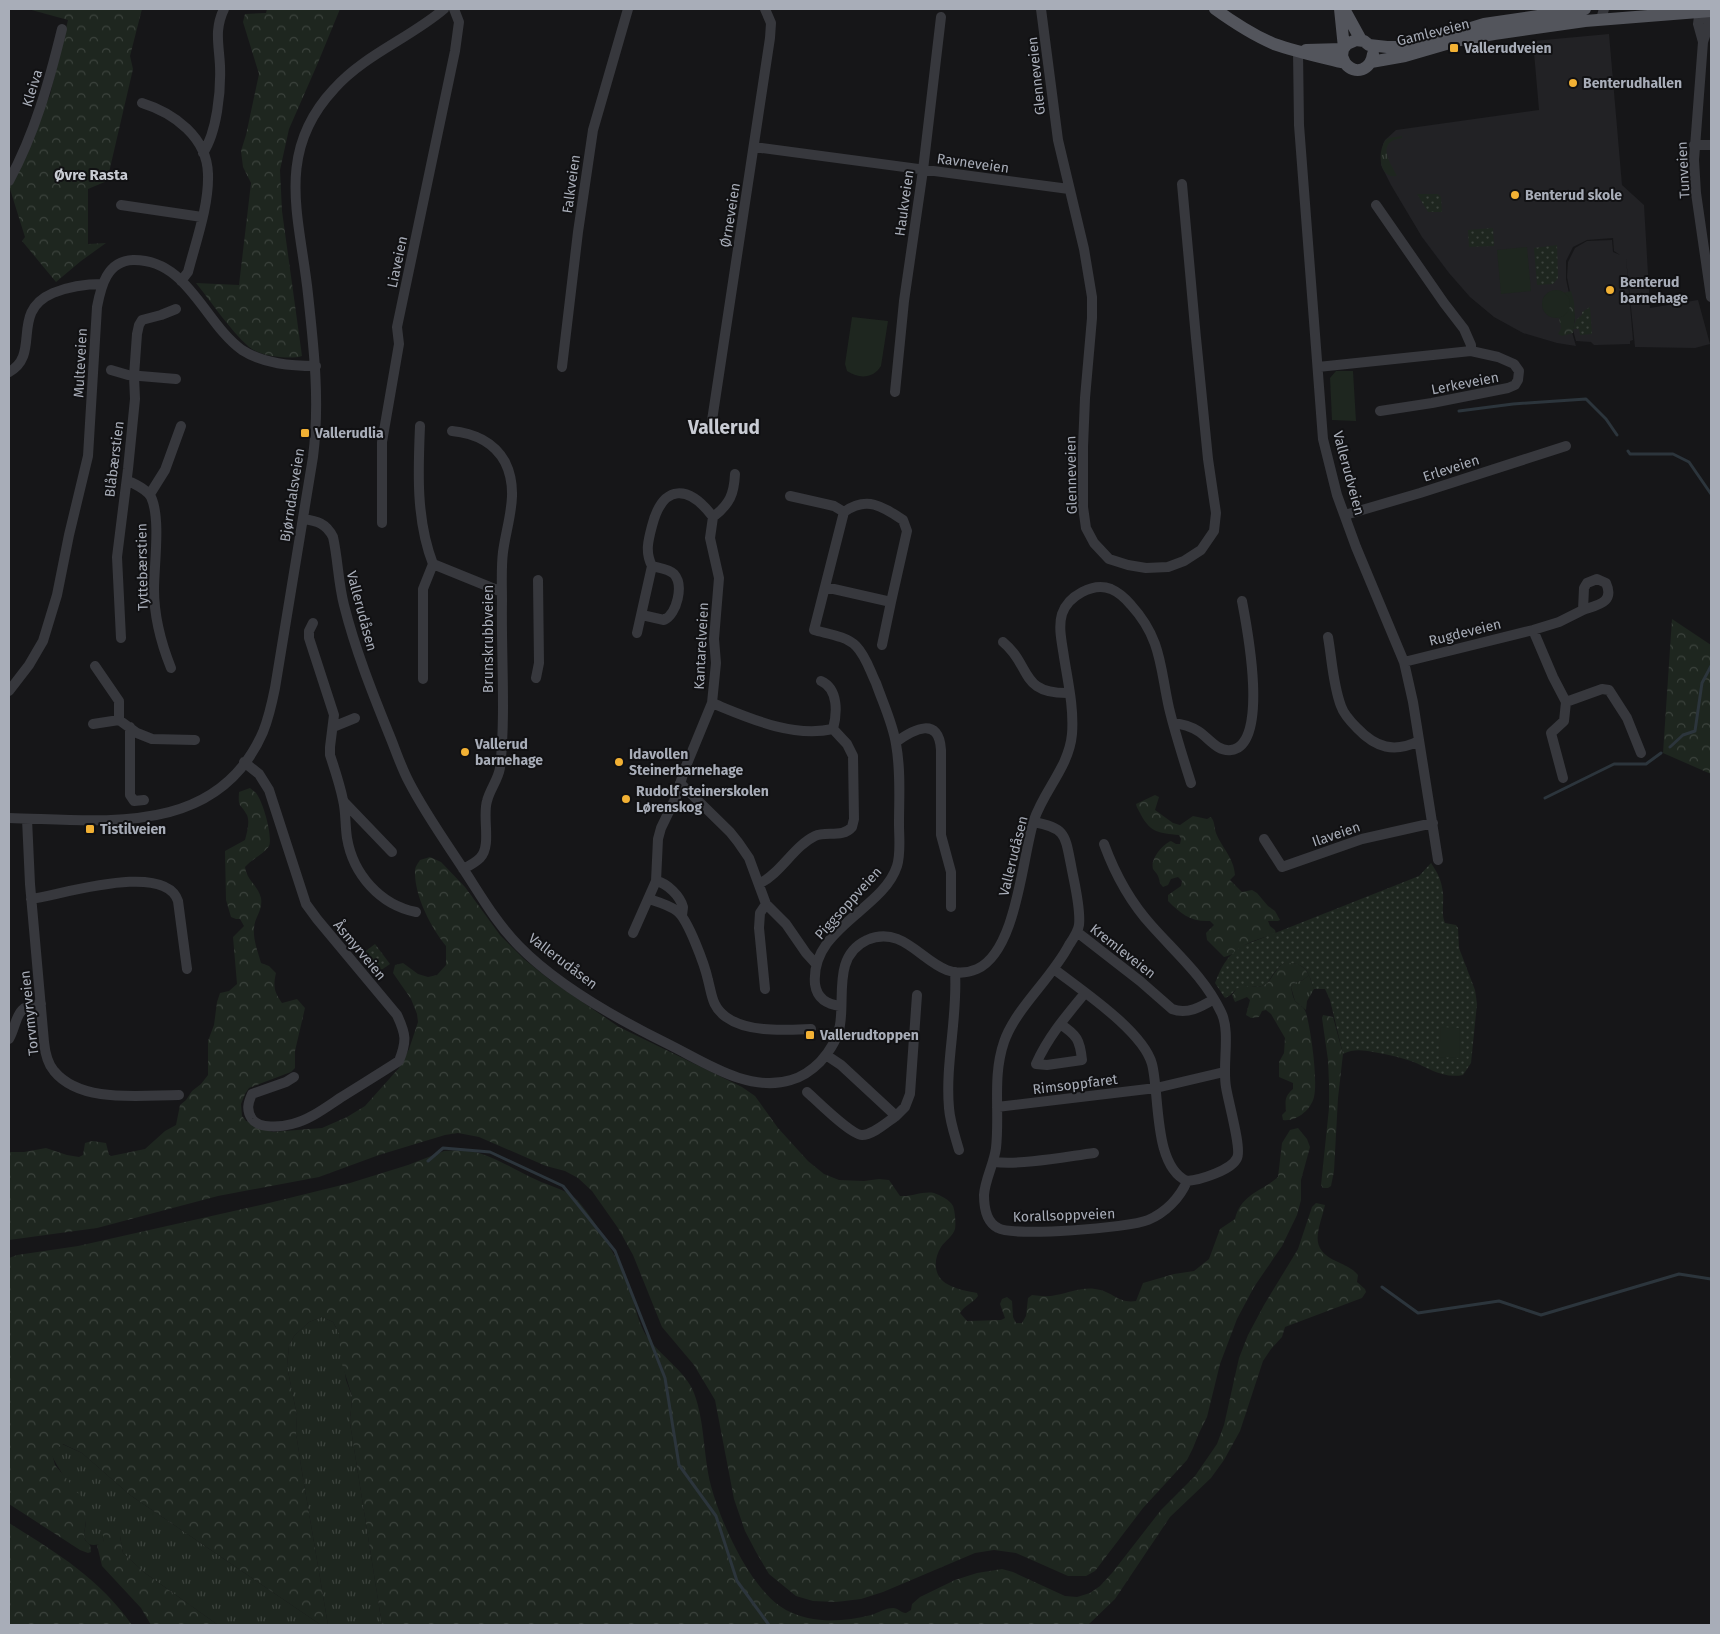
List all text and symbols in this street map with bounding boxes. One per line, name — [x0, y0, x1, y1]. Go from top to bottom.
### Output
street label: Gamleveien — [1395, 15, 1471, 50]
street label: Glenneveien — [1024, 36, 1049, 116]
place label: Vallerudveien — [1463, 40, 1552, 57]
marker: Vallerudveien — [1448, 42, 1460, 54]
street label: Kleiva — [19, 67, 46, 109]
place label: Benterudhallen — [1583, 75, 1682, 92]
marker: Benterudhallen — [1567, 77, 1579, 89]
street label: Tunveien — [1674, 141, 1693, 199]
street label: Ravneveien — [936, 150, 1010, 177]
street label: Falkveien — [559, 154, 584, 214]
district label: Øvre Rasta — [54, 166, 128, 184]
street label: Haukveien — [891, 169, 918, 237]
street label: Ørneveien — [717, 182, 744, 249]
place label: Benterud skole — [1525, 187, 1622, 204]
marker: Benterud skole — [1509, 189, 1521, 201]
street label: Liaveien — [384, 235, 411, 290]
place label: Benterud barnehage — [1620, 274, 1688, 307]
marker: Benterud barnehage — [1604, 284, 1616, 296]
street label: Multeveien — [70, 328, 91, 398]
street label: Lerkeveien — [1430, 369, 1500, 398]
district label: Vallerud — [687, 416, 760, 439]
street label: Blåbærstien — [101, 420, 128, 498]
place label: Vallerudlia — [314, 425, 384, 442]
marker: Vallerudlia — [299, 427, 311, 439]
street label: Vallerudveien — [1329, 429, 1368, 517]
street label: Glenneveien — [1062, 435, 1081, 515]
street label: Bjørndalsveien — [277, 447, 308, 543]
street label: Erleveien — [1421, 451, 1482, 486]
street label: Tyttebærstien — [133, 523, 152, 611]
street label: Vallerudåsen — [343, 569, 380, 653]
street label: Brunskrubbveien — [480, 585, 497, 693]
street label: Kantarelveien — [691, 602, 712, 690]
street label: Rugdeveien — [1427, 615, 1503, 650]
place label: Vallerud barnehage — [474, 736, 543, 769]
marker: Vallerud barnehage — [459, 746, 471, 758]
place label: Idavollen Steinerbarnehage — [629, 746, 744, 779]
marker: Idavollen Steinerbarnehage — [613, 756, 625, 768]
place label: Rudolf steinerskolen Lørenskog — [636, 783, 769, 816]
marker: Rudolf steinerskolen Lørenskog — [620, 793, 632, 805]
street label: Vallerudåsen — [995, 814, 1032, 898]
street label: Ilaveien — [1310, 818, 1362, 851]
place label: Tistilveien — [100, 821, 166, 838]
marker: Tistilveien — [84, 823, 96, 835]
street label: Piggsoppveien — [811, 863, 885, 943]
street label: Åsmyrveien — [330, 916, 390, 984]
street label: Kremleveien — [1086, 920, 1159, 982]
street label: Vallerudåsen — [525, 930, 601, 993]
street label: Torvmyrveien — [17, 970, 42, 1056]
place label: Vallerudtoppen — [819, 1027, 919, 1044]
marker: Vallerudtoppen — [804, 1029, 816, 1041]
street label: Rimsoppfaret — [1032, 1071, 1119, 1098]
street label: Korallsoppveien — [1013, 1205, 1115, 1226]

